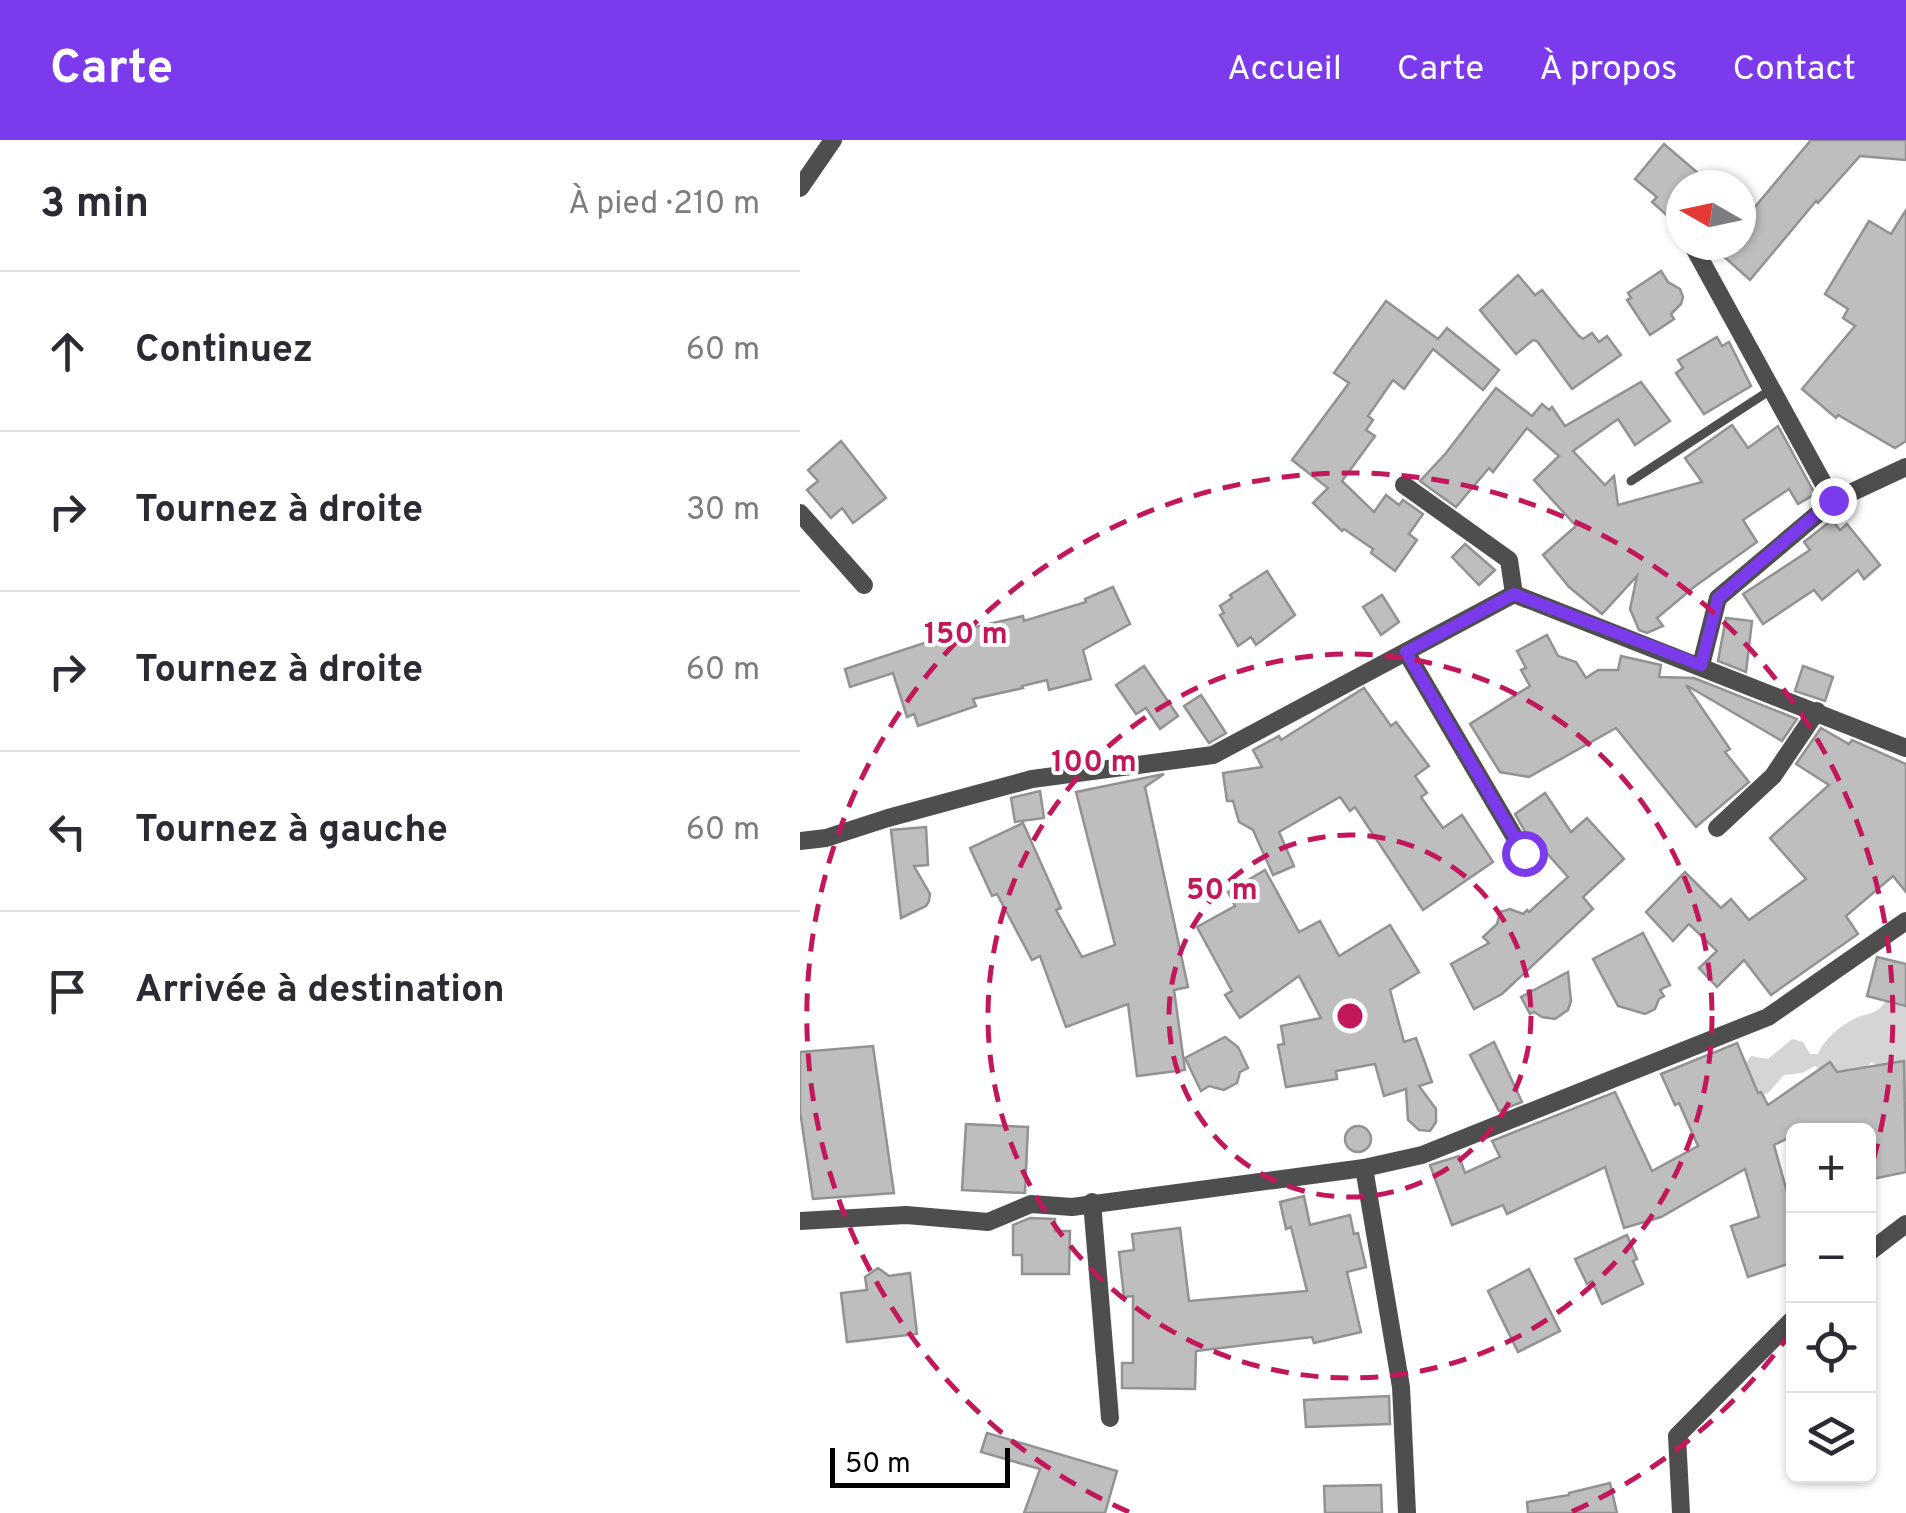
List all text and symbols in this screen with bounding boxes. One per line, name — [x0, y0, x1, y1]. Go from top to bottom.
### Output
text: Carte — [50, 40, 173, 100]
text: Accueil — [1227, 48, 1342, 92]
text: Carte — [1397, 48, 1484, 92]
text: À propos — [1539, 48, 1677, 92]
text: Contact — [1732, 48, 1856, 92]
north arrow — [1666, 170, 1756, 260]
text: 3 min — [40, 179, 149, 232]
text: À pied · 210 m — [568, 185, 760, 225]
icon: ahead — [40, 324, 95, 379]
text: Continuez — [135, 327, 313, 376]
text: 60 m — [686, 331, 760, 371]
route end — [1811, 478, 1857, 524]
icon: right — [40, 484, 95, 539]
text: Tournez à droite — [135, 487, 423, 536]
text: 30 m — [686, 491, 760, 531]
text: 150 m — [924, 617, 1008, 654]
icon: right — [40, 644, 95, 699]
text: Tournez à droite — [135, 647, 423, 696]
text: 60 m — [686, 651, 760, 691]
text: 100 m — [1051, 745, 1137, 782]
icon: left — [40, 804, 95, 859]
text: Tournez à gauche — [135, 807, 448, 856]
text: 60 m — [686, 811, 760, 851]
route start — [1502, 831, 1548, 877]
text: 50 m — [1186, 873, 1258, 910]
icon: arrive — [40, 964, 95, 1019]
text: Arrivée à destination — [135, 967, 505, 1016]
centre of rings — [1332, 998, 1368, 1034]
map controls — [1786, 1123, 1876, 1483]
button: + — [1786, 1123, 1876, 1213]
button: − — [1786, 1213, 1876, 1303]
button: locate — [1786, 1303, 1876, 1393]
button: layers — [1786, 1393, 1876, 1483]
scale bar — [830, 1443, 1010, 1488]
text: 50 m — [845, 1447, 911, 1483]

